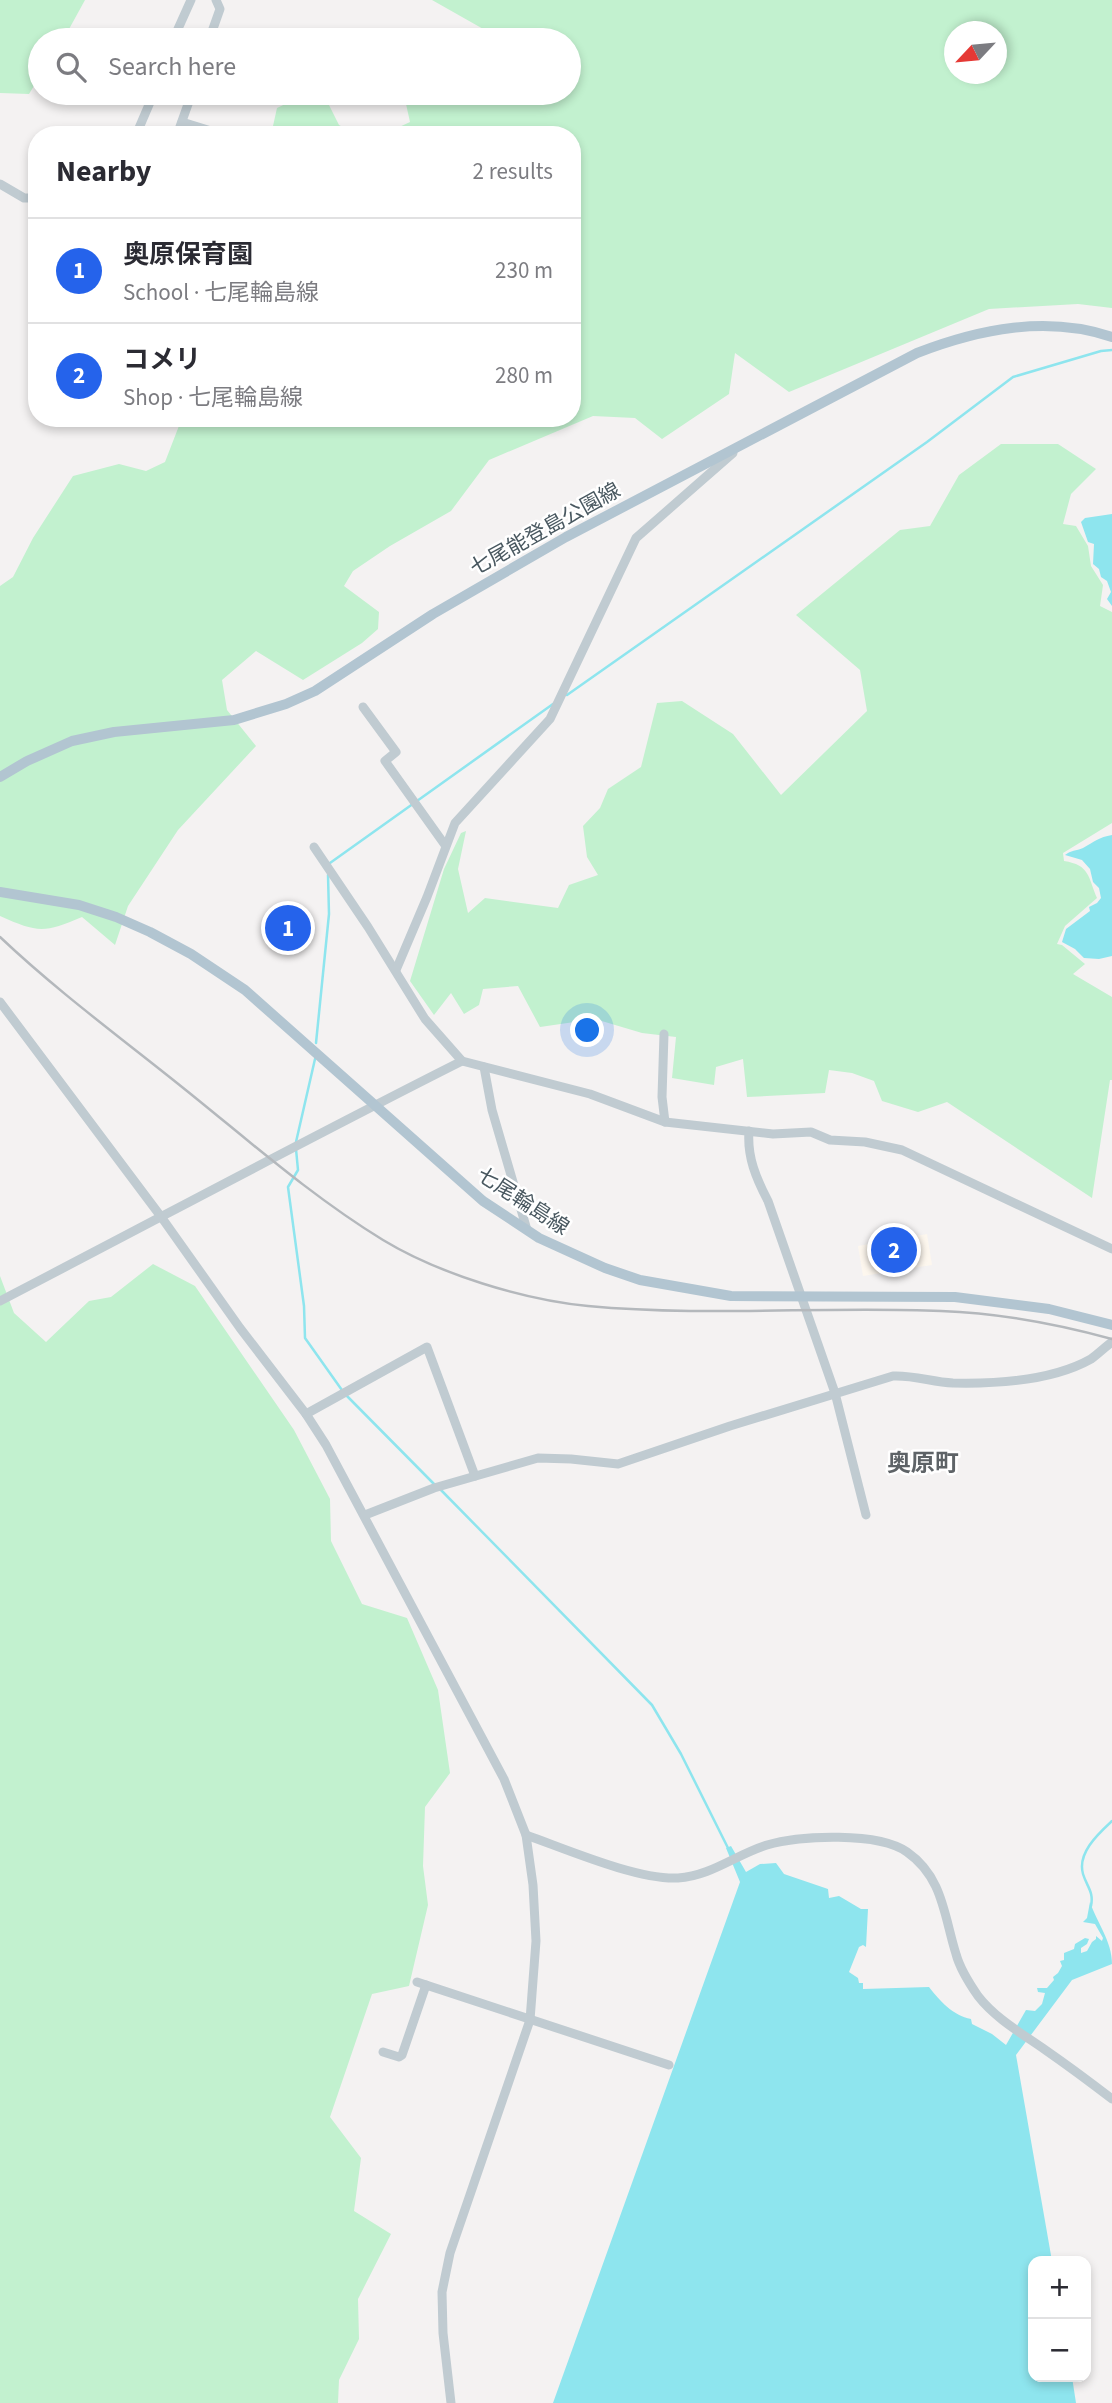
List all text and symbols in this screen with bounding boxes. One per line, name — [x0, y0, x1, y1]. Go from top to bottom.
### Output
north arrow — [944, 21, 1007, 84]
search box — [28, 28, 581, 105]
icon: search — [52, 48, 90, 86]
text: Search here — [108, 48, 236, 85]
text: Nearby — [56, 150, 151, 193]
text: 2 results — [473, 155, 553, 188]
text: 奥原保育園 — [123, 236, 253, 273]
text: 1 — [73, 254, 85, 287]
text: 230 m — [495, 254, 553, 287]
text: School · 七尾輪島線 — [123, 276, 319, 309]
text: コメリ — [123, 341, 201, 378]
text: 2 — [73, 359, 85, 392]
text: 280 m — [495, 359, 553, 392]
text: Shop · 七尾輪島線 — [123, 381, 303, 414]
street label: 七尾能登島公園線 — [464, 475, 626, 583]
pin: 1 — [265, 902, 311, 954]
your location — [570, 1013, 604, 1047]
street label: 七尾輪島線 — [471, 1160, 575, 1242]
pin: 2 — [871, 1224, 917, 1276]
district label: 奥原町 — [887, 1446, 959, 1481]
map controls — [1028, 2256, 1091, 2382]
button: + — [1028, 2256, 1091, 2319]
button: − — [1028, 2319, 1091, 2382]

